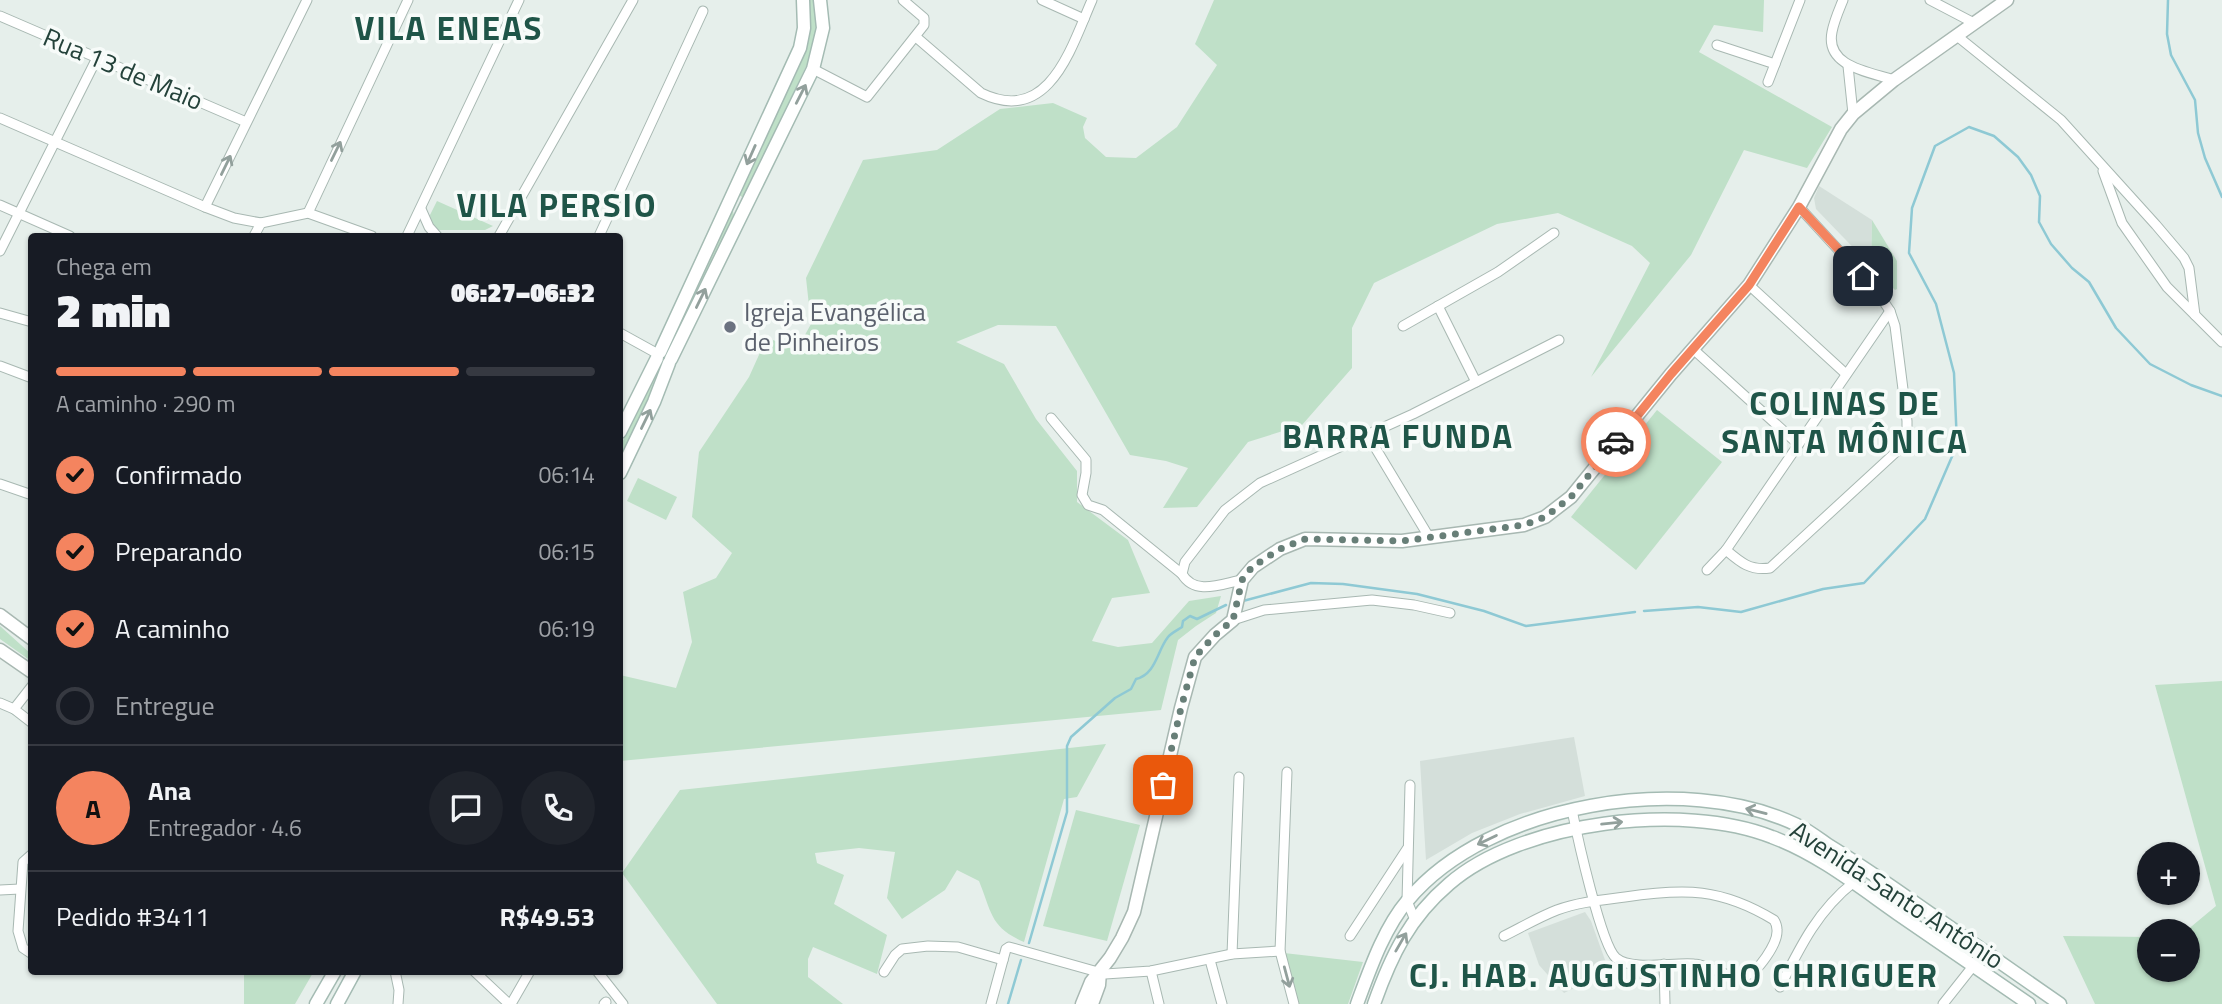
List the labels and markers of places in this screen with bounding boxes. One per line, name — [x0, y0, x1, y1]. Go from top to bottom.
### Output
pin — [1833, 246, 1893, 306]
place label: Igreja Evangélica de Pinheiros — [744, 292, 926, 361]
marker: Igreja Evangélica de Pinheiros — [722, 319, 738, 335]
pin — [1133, 755, 1193, 815]

